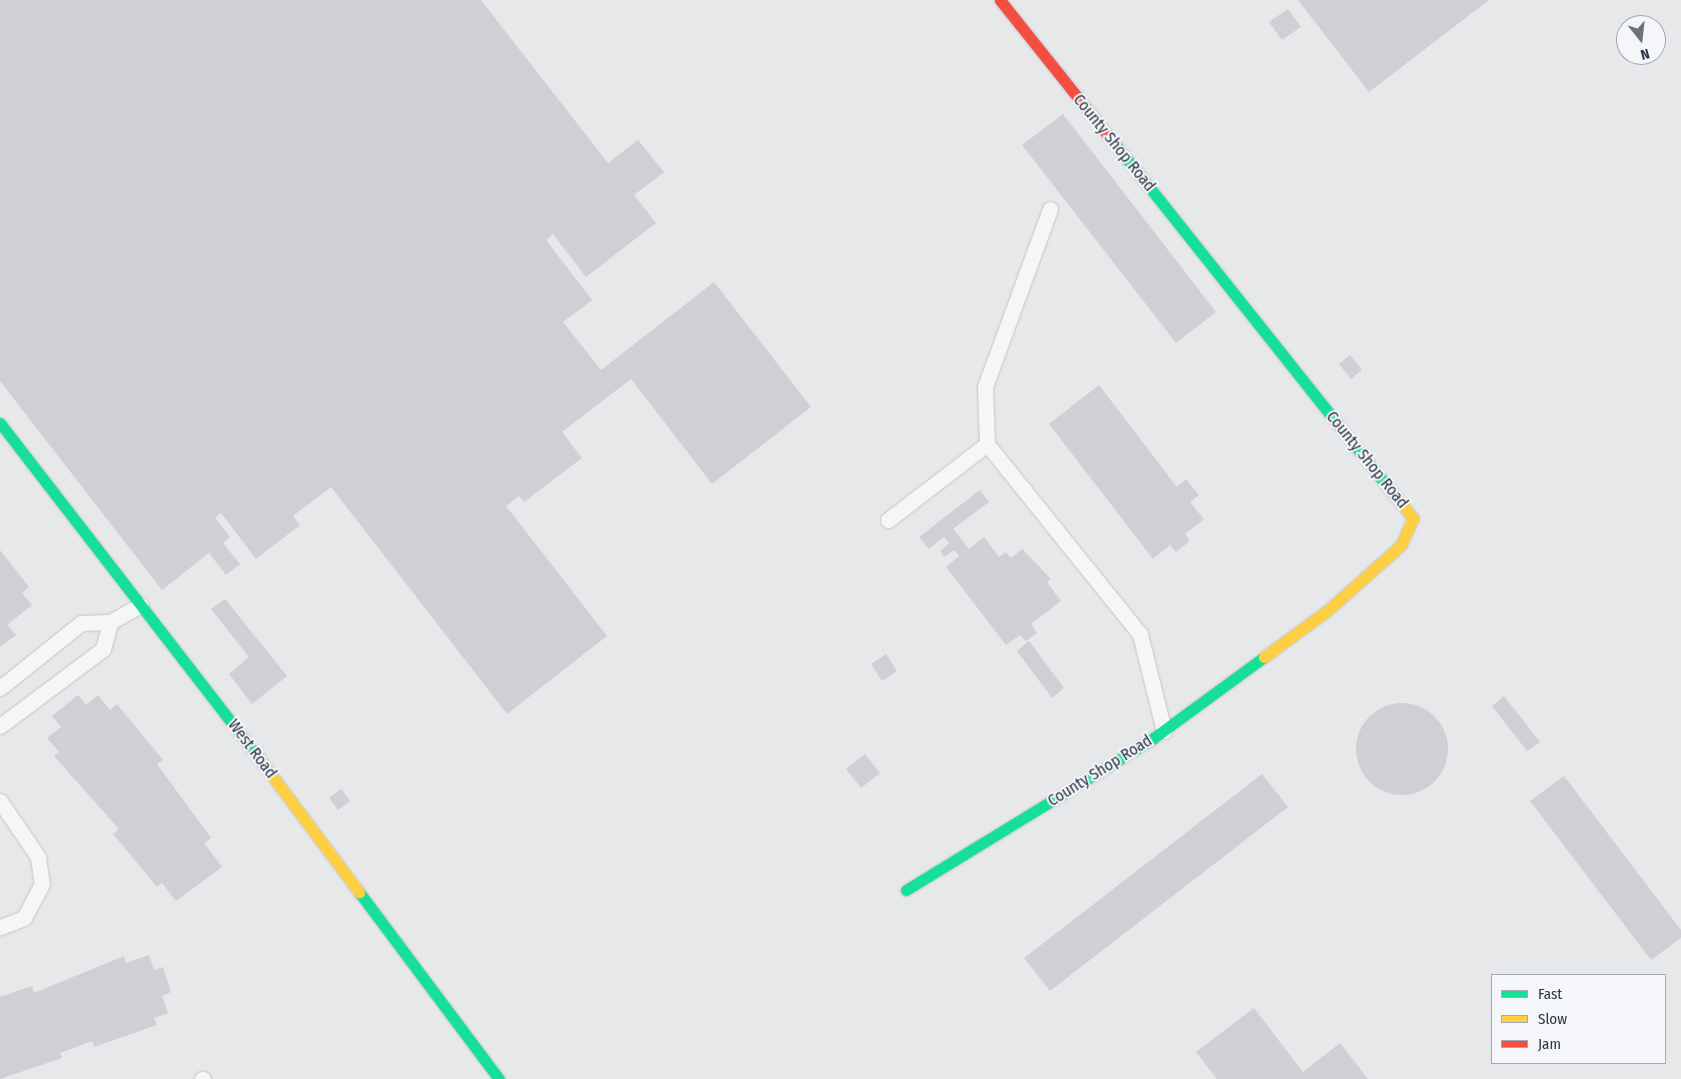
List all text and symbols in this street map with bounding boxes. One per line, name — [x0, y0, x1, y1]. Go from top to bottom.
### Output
north arrow — [1616, 15, 1666, 65]
text: N — [1639, 45, 1651, 63]
street label: County Shop Road — [1069, 91, 1159, 195]
street label: County Shop Road — [1322, 408, 1412, 512]
street label: West Road — [224, 716, 280, 782]
street label: County Shop Road — [1044, 731, 1156, 811]
legend — [1491, 974, 1666, 1064]
text: Fast — [1538, 985, 1562, 1003]
text: Slow — [1538, 1010, 1567, 1028]
text: Jam — [1538, 1035, 1561, 1053]

